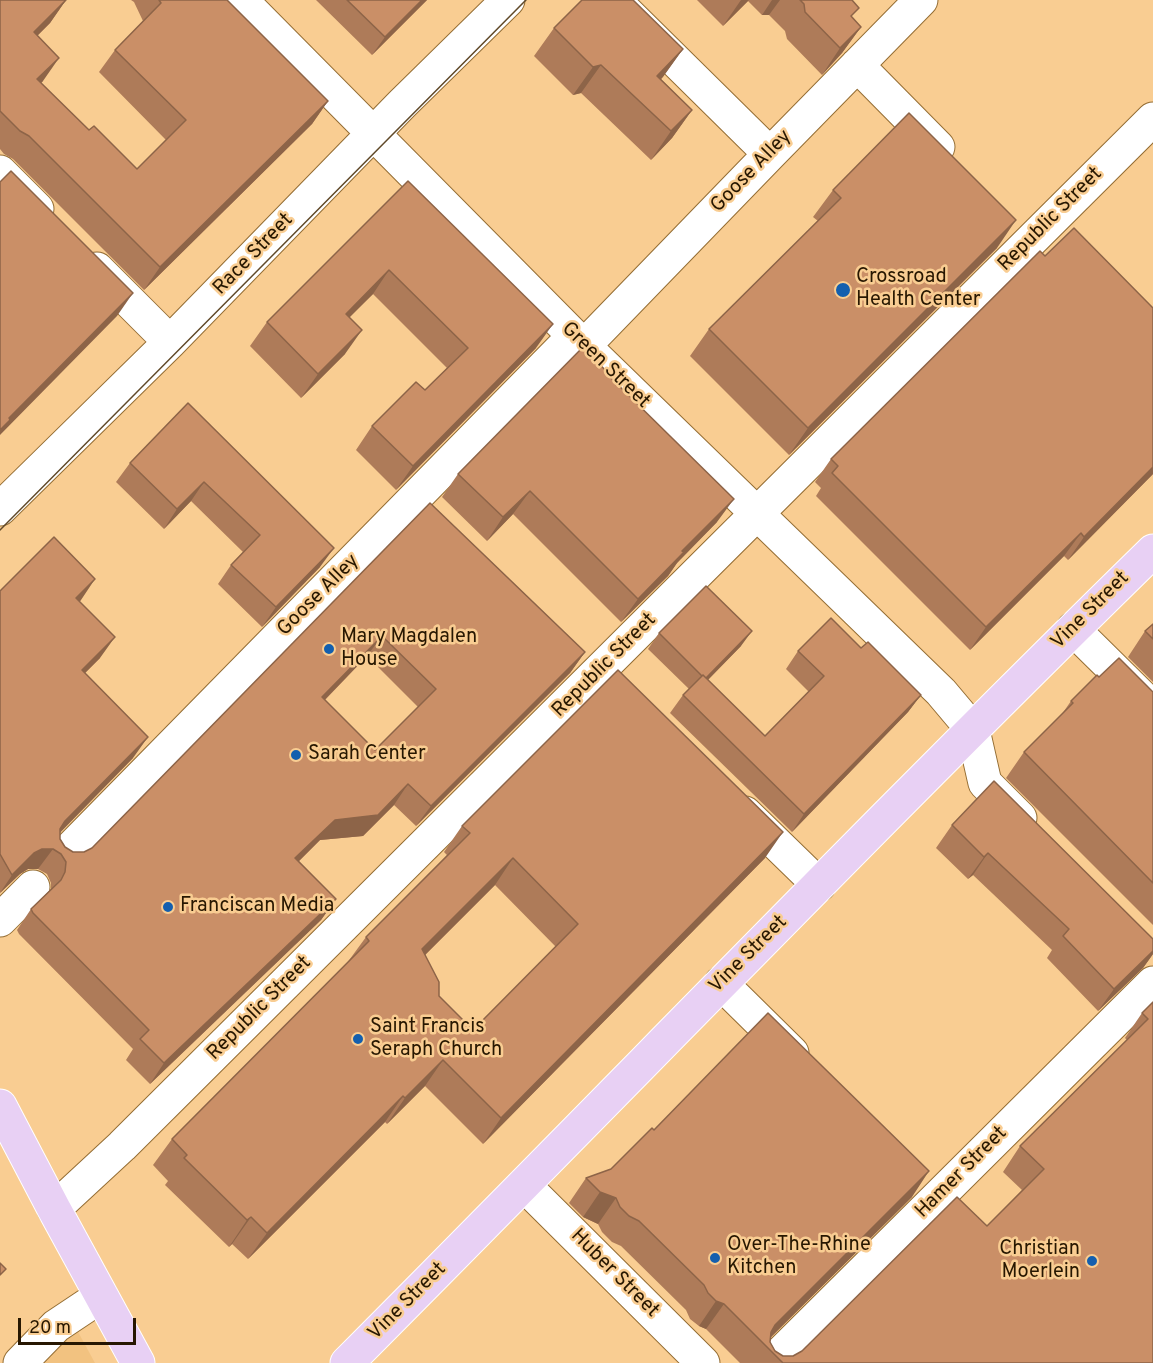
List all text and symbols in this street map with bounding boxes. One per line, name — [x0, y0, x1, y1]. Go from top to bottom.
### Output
street label: Goose Alley — [707, 126, 797, 218]
street label: Republic Street — [994, 163, 1108, 277]
street label: Race Street — [209, 209, 299, 301]
place label: Crossroad Health Center — [856, 266, 981, 313]
marker: Crossroad Health Center — [834, 281, 852, 299]
street label: Green Street — [556, 318, 654, 414]
street label: Goose Alley — [273, 550, 365, 642]
street label: Vine Street — [1047, 567, 1135, 655]
street label: Republic Street — [548, 609, 662, 723]
place label: Mary Magdalen House — [341, 626, 477, 673]
marker: Mary Magdalen House — [322, 642, 336, 656]
place label: Sarah Center — [308, 743, 426, 767]
marker: Sarah Center — [289, 748, 303, 762]
place label: Franciscan Media — [180, 895, 334, 919]
marker: Franciscan Media — [161, 900, 175, 914]
street label: Vine Street — [705, 911, 793, 999]
street label: Republic Street — [203, 952, 317, 1066]
place label: Saint Francis Seraph Church — [370, 1016, 502, 1063]
marker: Saint Francis Seraph Church — [351, 1032, 365, 1046]
street label: Hamer Street — [911, 1122, 1013, 1224]
street label: Huber Street — [565, 1225, 663, 1323]
place label: Over-The-Rhine Kitchen — [727, 1234, 871, 1281]
place label: Christian Moerlein — [999, 1238, 1080, 1285]
marker: Over-The-Rhine Kitchen — [708, 1251, 722, 1265]
marker: Christian Moerlein — [1085, 1254, 1099, 1268]
street label: Vine Street — [364, 1258, 452, 1346]
scale bar — [21, 1306, 140, 1344]
text: 20 m — [29, 1317, 71, 1340]

